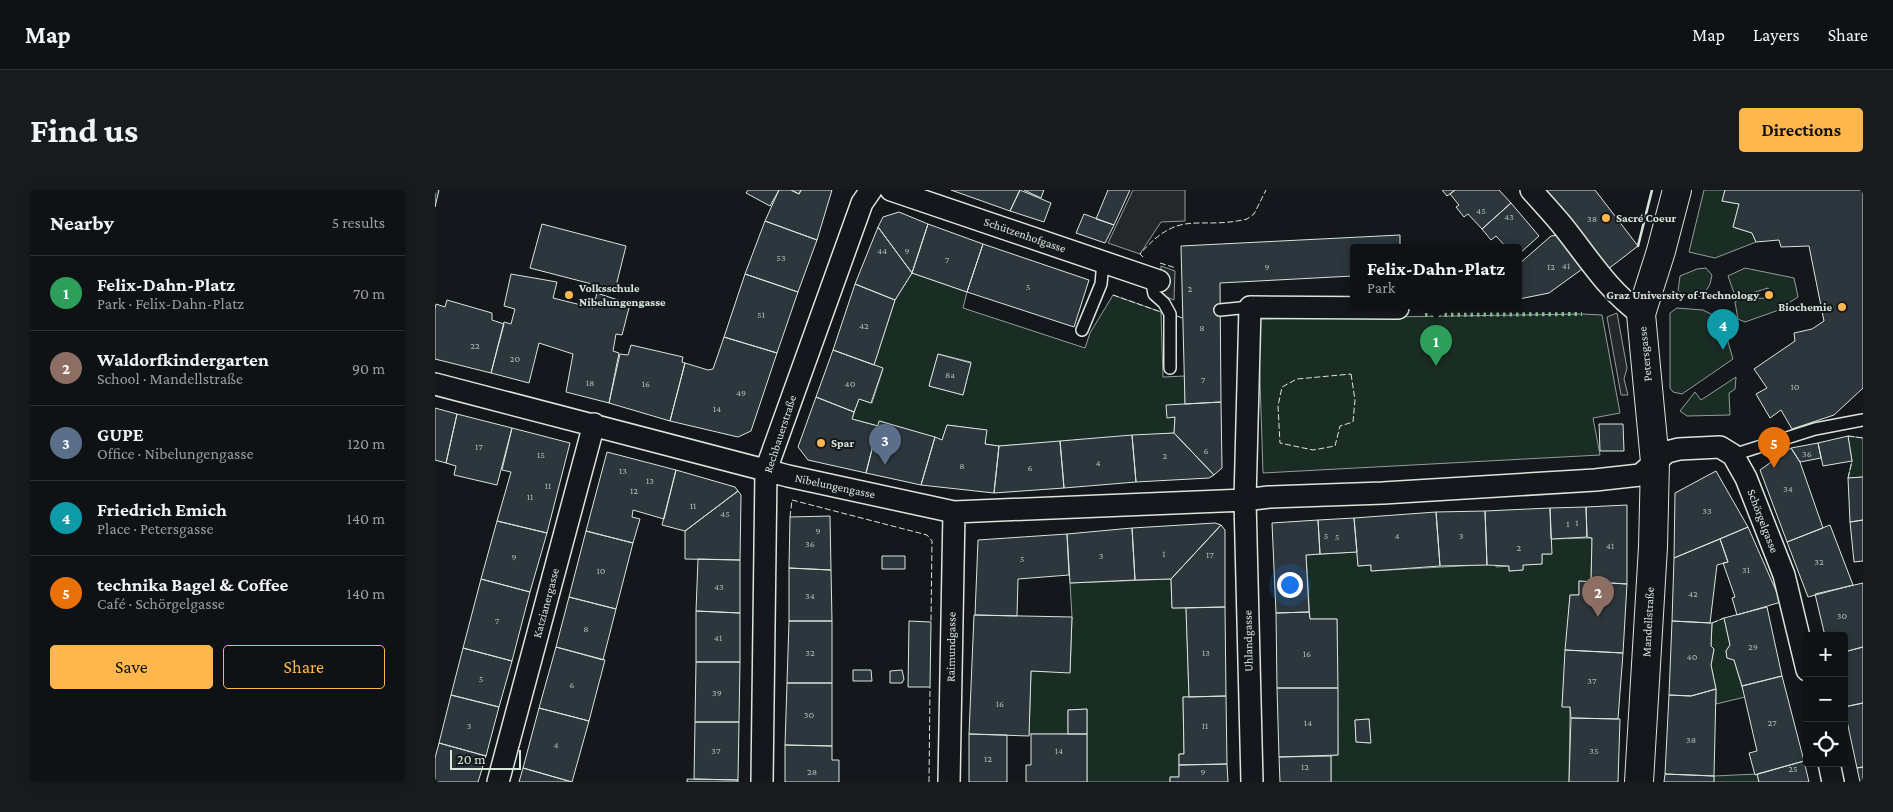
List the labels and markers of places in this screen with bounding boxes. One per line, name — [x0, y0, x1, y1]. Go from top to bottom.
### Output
place label: Sacré Coeur — [1616, 211, 1676, 225]
marker: Sacré Coeur — [1600, 212, 1612, 224]
place label: Volksschule Nibelungengasse — [578, 281, 666, 309]
place label: Graz University of Technology — [1606, 288, 1759, 302]
marker: Volksschule Nibelungengasse — [563, 289, 575, 301]
marker: Graz University of Technology — [1763, 289, 1775, 301]
place label: Biochemie — [1778, 300, 1832, 314]
marker: Biochemie — [1836, 301, 1848, 313]
pin: 4 — [1707, 309, 1739, 350]
pin: 1 — [1420, 325, 1452, 366]
pin: 3 — [869, 424, 901, 465]
pin: 5 — [1758, 427, 1790, 468]
place label: Spar — [831, 436, 854, 450]
marker: Spar — [815, 437, 827, 449]
pin: 2 — [1582, 576, 1614, 617]

